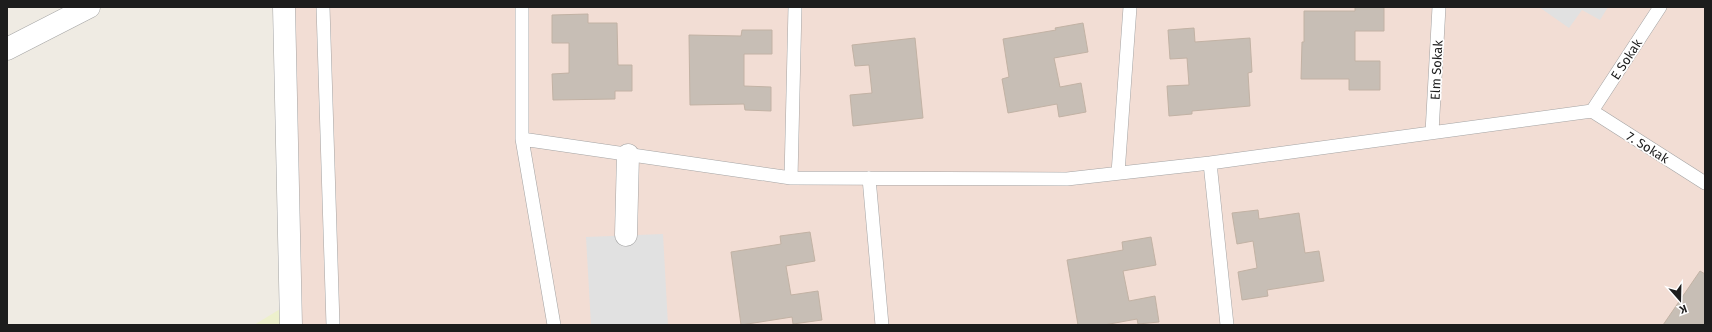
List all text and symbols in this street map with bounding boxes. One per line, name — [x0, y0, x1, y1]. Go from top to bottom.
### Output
street label: E Sokak — [1608, 36, 1645, 82]
street label: Elm Sokak — [1427, 39, 1446, 100]
street label: 7. Sokak — [1624, 129, 1672, 166]
north arrow — [1660, 280, 1700, 320]
text: K — [1677, 302, 1689, 317]

